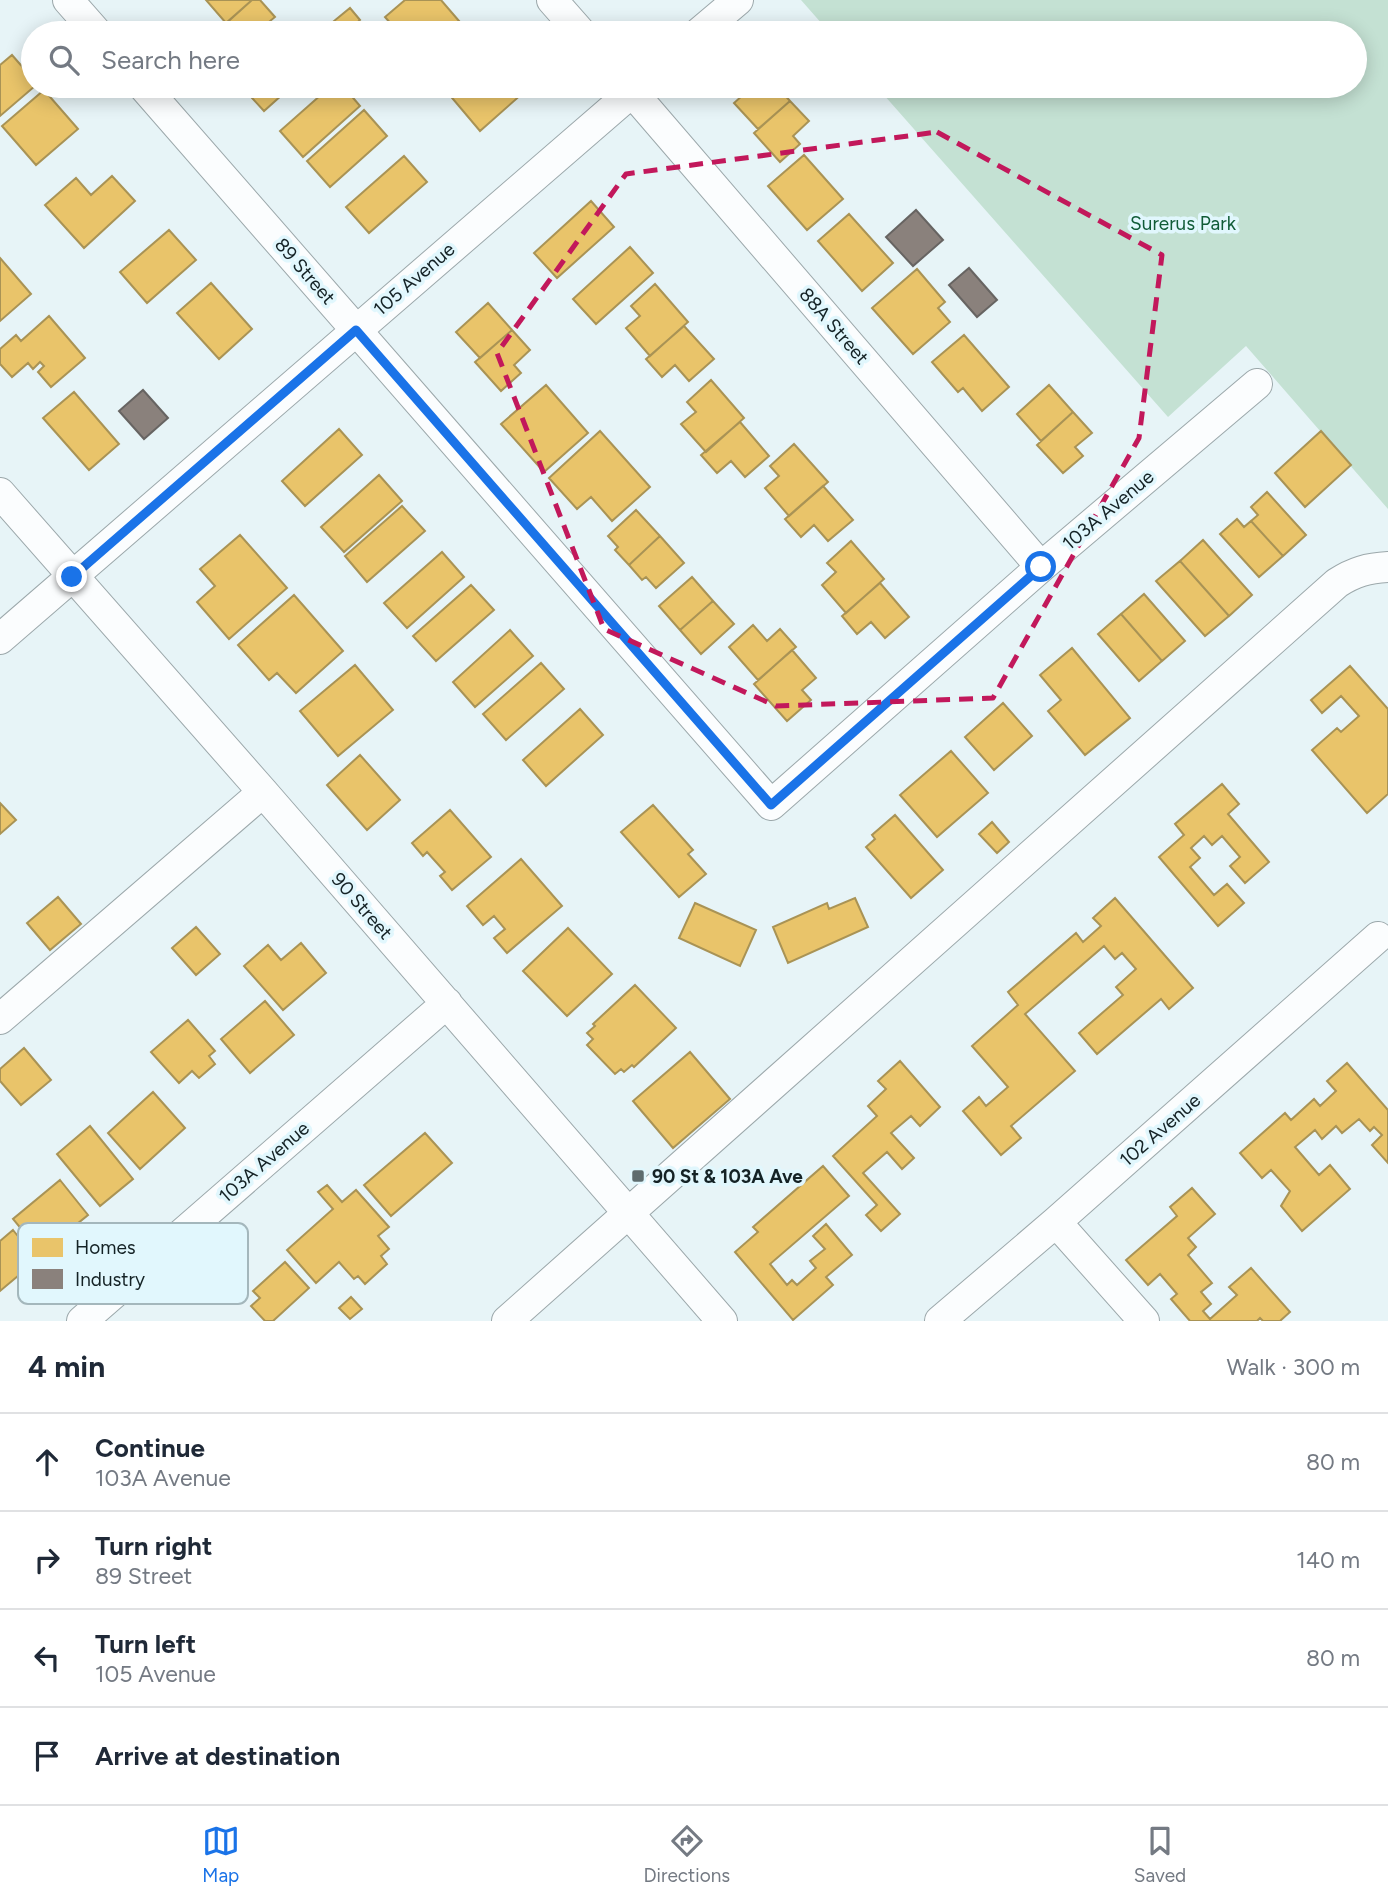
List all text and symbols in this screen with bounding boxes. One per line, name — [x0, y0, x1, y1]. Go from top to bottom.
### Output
search box — [21, 21, 1367, 98]
icon: search — [45, 41, 83, 79]
text: Search here — [101, 44, 240, 76]
park label: Surerus Park — [1130, 212, 1237, 235]
street label: 89 Street — [270, 233, 340, 309]
street label: 105 Avenue — [369, 238, 459, 320]
street label: 88A Street — [794, 283, 874, 369]
street label: 103A Avenue — [1058, 465, 1158, 555]
route start — [1025, 551, 1056, 582]
route end — [56, 561, 87, 592]
street label: 90 Street — [327, 868, 397, 944]
street label: 102 Avenue — [1115, 1089, 1205, 1171]
street label: 103A Avenue — [214, 1117, 314, 1207]
place label: 90 St & 103A Ave — [652, 1165, 803, 1188]
marker: 90 St & 103A Ave — [630, 1168, 646, 1184]
legend — [18, 1223, 248, 1304]
text: Homes — [75, 1236, 136, 1259]
text: Industry — [75, 1268, 145, 1291]
text: 4 min — [28, 1348, 105, 1385]
text: Walk · 300 m — [1226, 1353, 1360, 1381]
text: Continue — [95, 1432, 205, 1464]
icon: ahead — [28, 1443, 66, 1481]
text: 80 m — [1306, 1448, 1360, 1476]
text: 103A Avenue — [95, 1464, 231, 1492]
text: Turn right — [95, 1530, 212, 1562]
icon: right — [28, 1541, 66, 1579]
text: 140 m — [1296, 1546, 1360, 1574]
text: 89 Street — [95, 1562, 192, 1590]
text: Turn left — [95, 1628, 196, 1660]
icon: left — [28, 1639, 66, 1677]
text: 80 m — [1306, 1644, 1360, 1672]
text: 105 Avenue — [95, 1660, 216, 1688]
icon: arrive — [28, 1737, 66, 1775]
text: Arrive at destination — [95, 1740, 340, 1772]
tab: Map — [202, 1822, 240, 1887]
tab: Directions — [643, 1822, 730, 1887]
tab: Saved — [1134, 1822, 1186, 1887]

